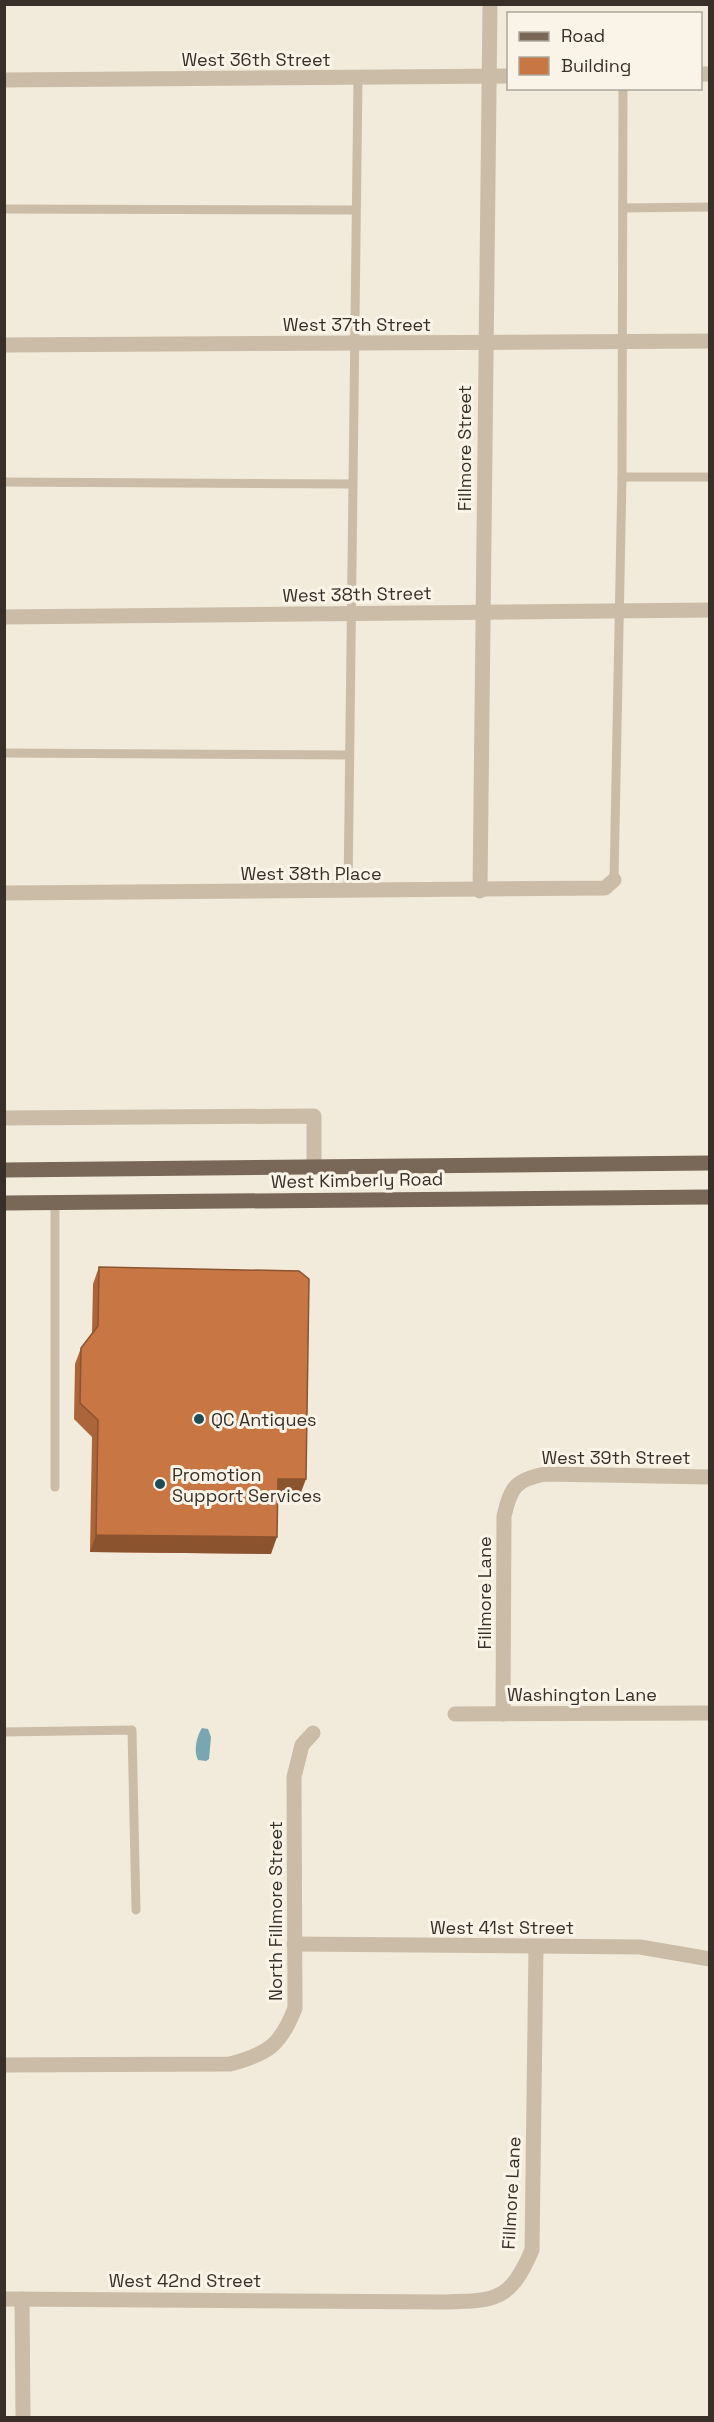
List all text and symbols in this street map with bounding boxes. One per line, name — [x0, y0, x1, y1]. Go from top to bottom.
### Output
legend — [507, 12, 702, 90]
text: Road — [561, 24, 605, 47]
street label: West 36th Street — [181, 48, 331, 71]
text: Building — [561, 54, 631, 77]
street label: West 37th Street — [283, 313, 431, 336]
street label: Fillmore Street — [453, 385, 476, 511]
street label: West 38th Street — [282, 581, 432, 607]
street label: West 38th Place — [240, 862, 382, 885]
street label: West Kimberly Road — [271, 1167, 443, 1193]
place label: QC Antiques — [211, 1408, 317, 1431]
marker: QC Antiques — [192, 1412, 206, 1426]
street label: West 39th Street — [541, 1446, 691, 1469]
place label: Promotion Support Services — [172, 1463, 322, 1507]
marker: Promotion Support Services — [153, 1477, 167, 1491]
street label: Fillmore Lane — [473, 1536, 496, 1650]
street label: Washington Lane — [507, 1683, 657, 1706]
street label: North Fillmore Street — [264, 1821, 287, 2001]
street label: West 41st Street — [430, 1916, 574, 1939]
street label: Fillmore Lane — [497, 2136, 525, 2250]
street label: West 42nd Street — [109, 2269, 261, 2292]

